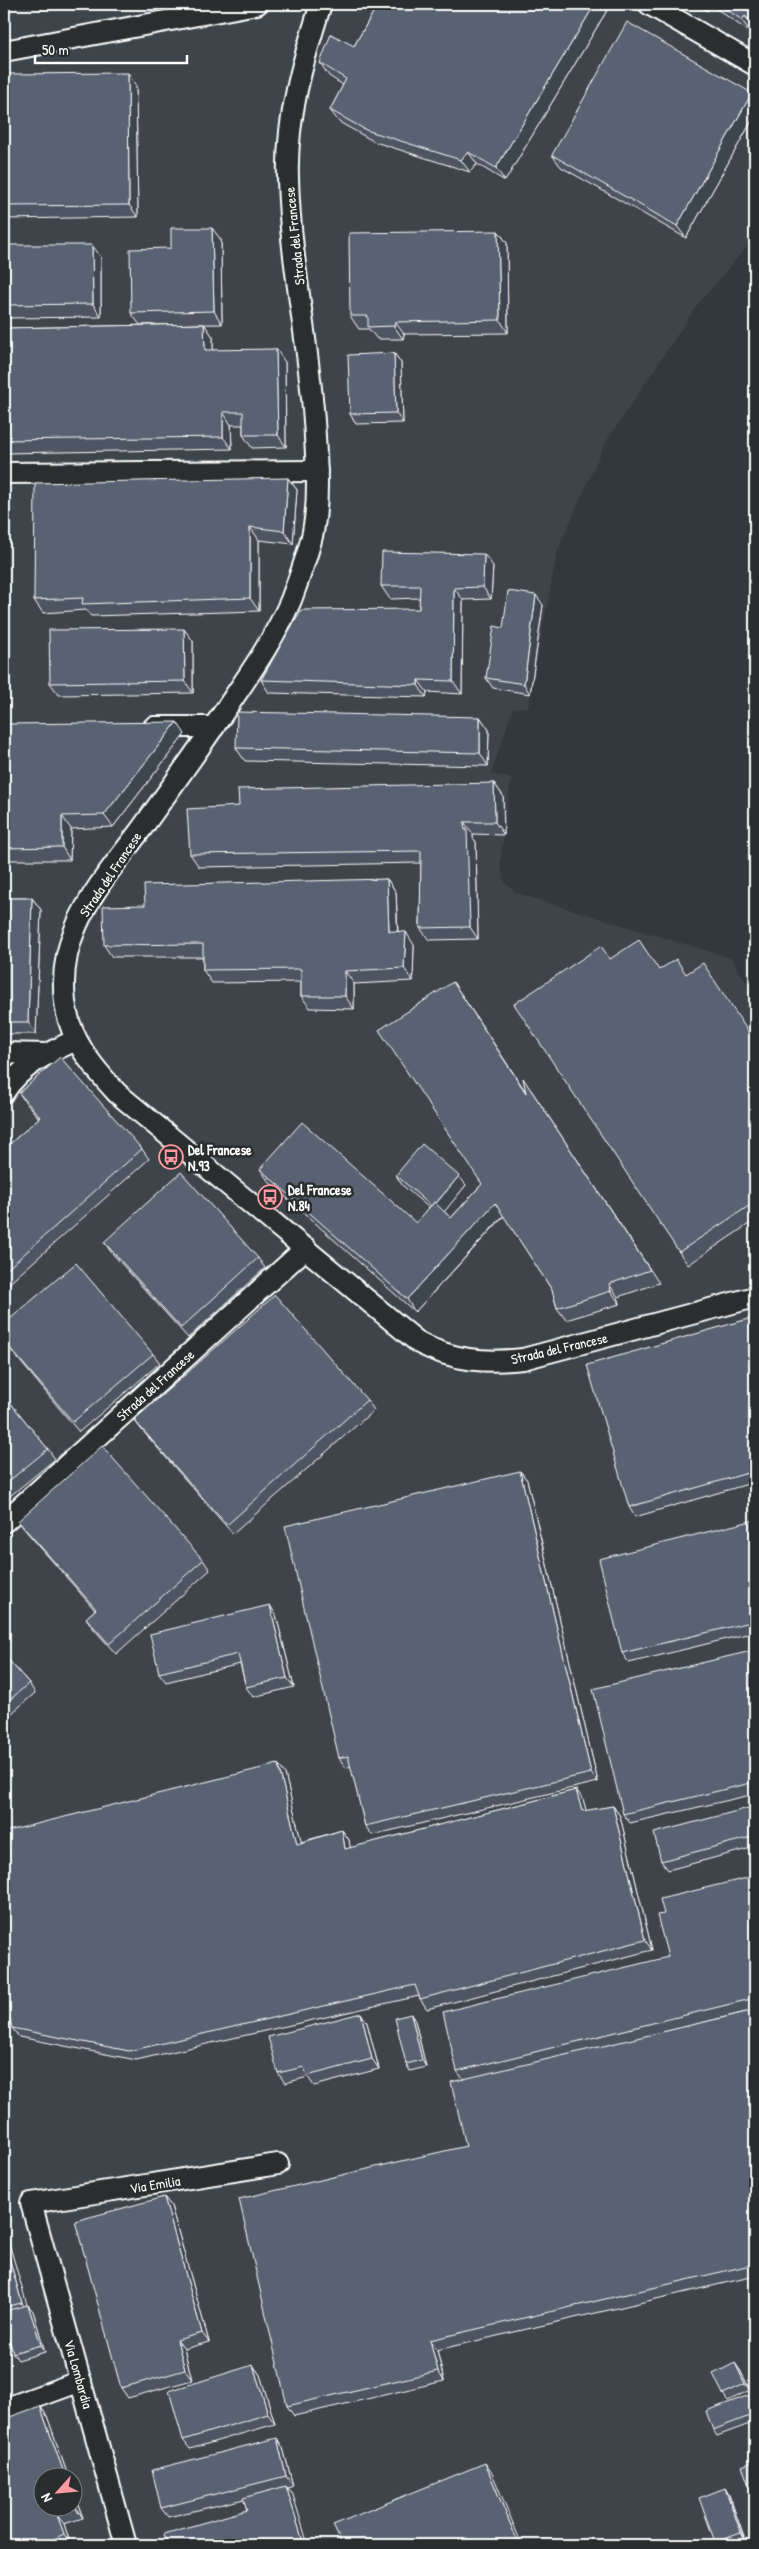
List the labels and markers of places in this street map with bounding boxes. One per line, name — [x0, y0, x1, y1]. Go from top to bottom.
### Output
place label: Del Francese N.93 — [188, 1140, 252, 1175]
bus stop icon: Del Francese N.93 — [158, 1144, 184, 1170]
place label: Del Francese N.84 — [288, 1180, 352, 1215]
bus stop icon: Del Francese N.84 — [257, 1184, 283, 1210]

